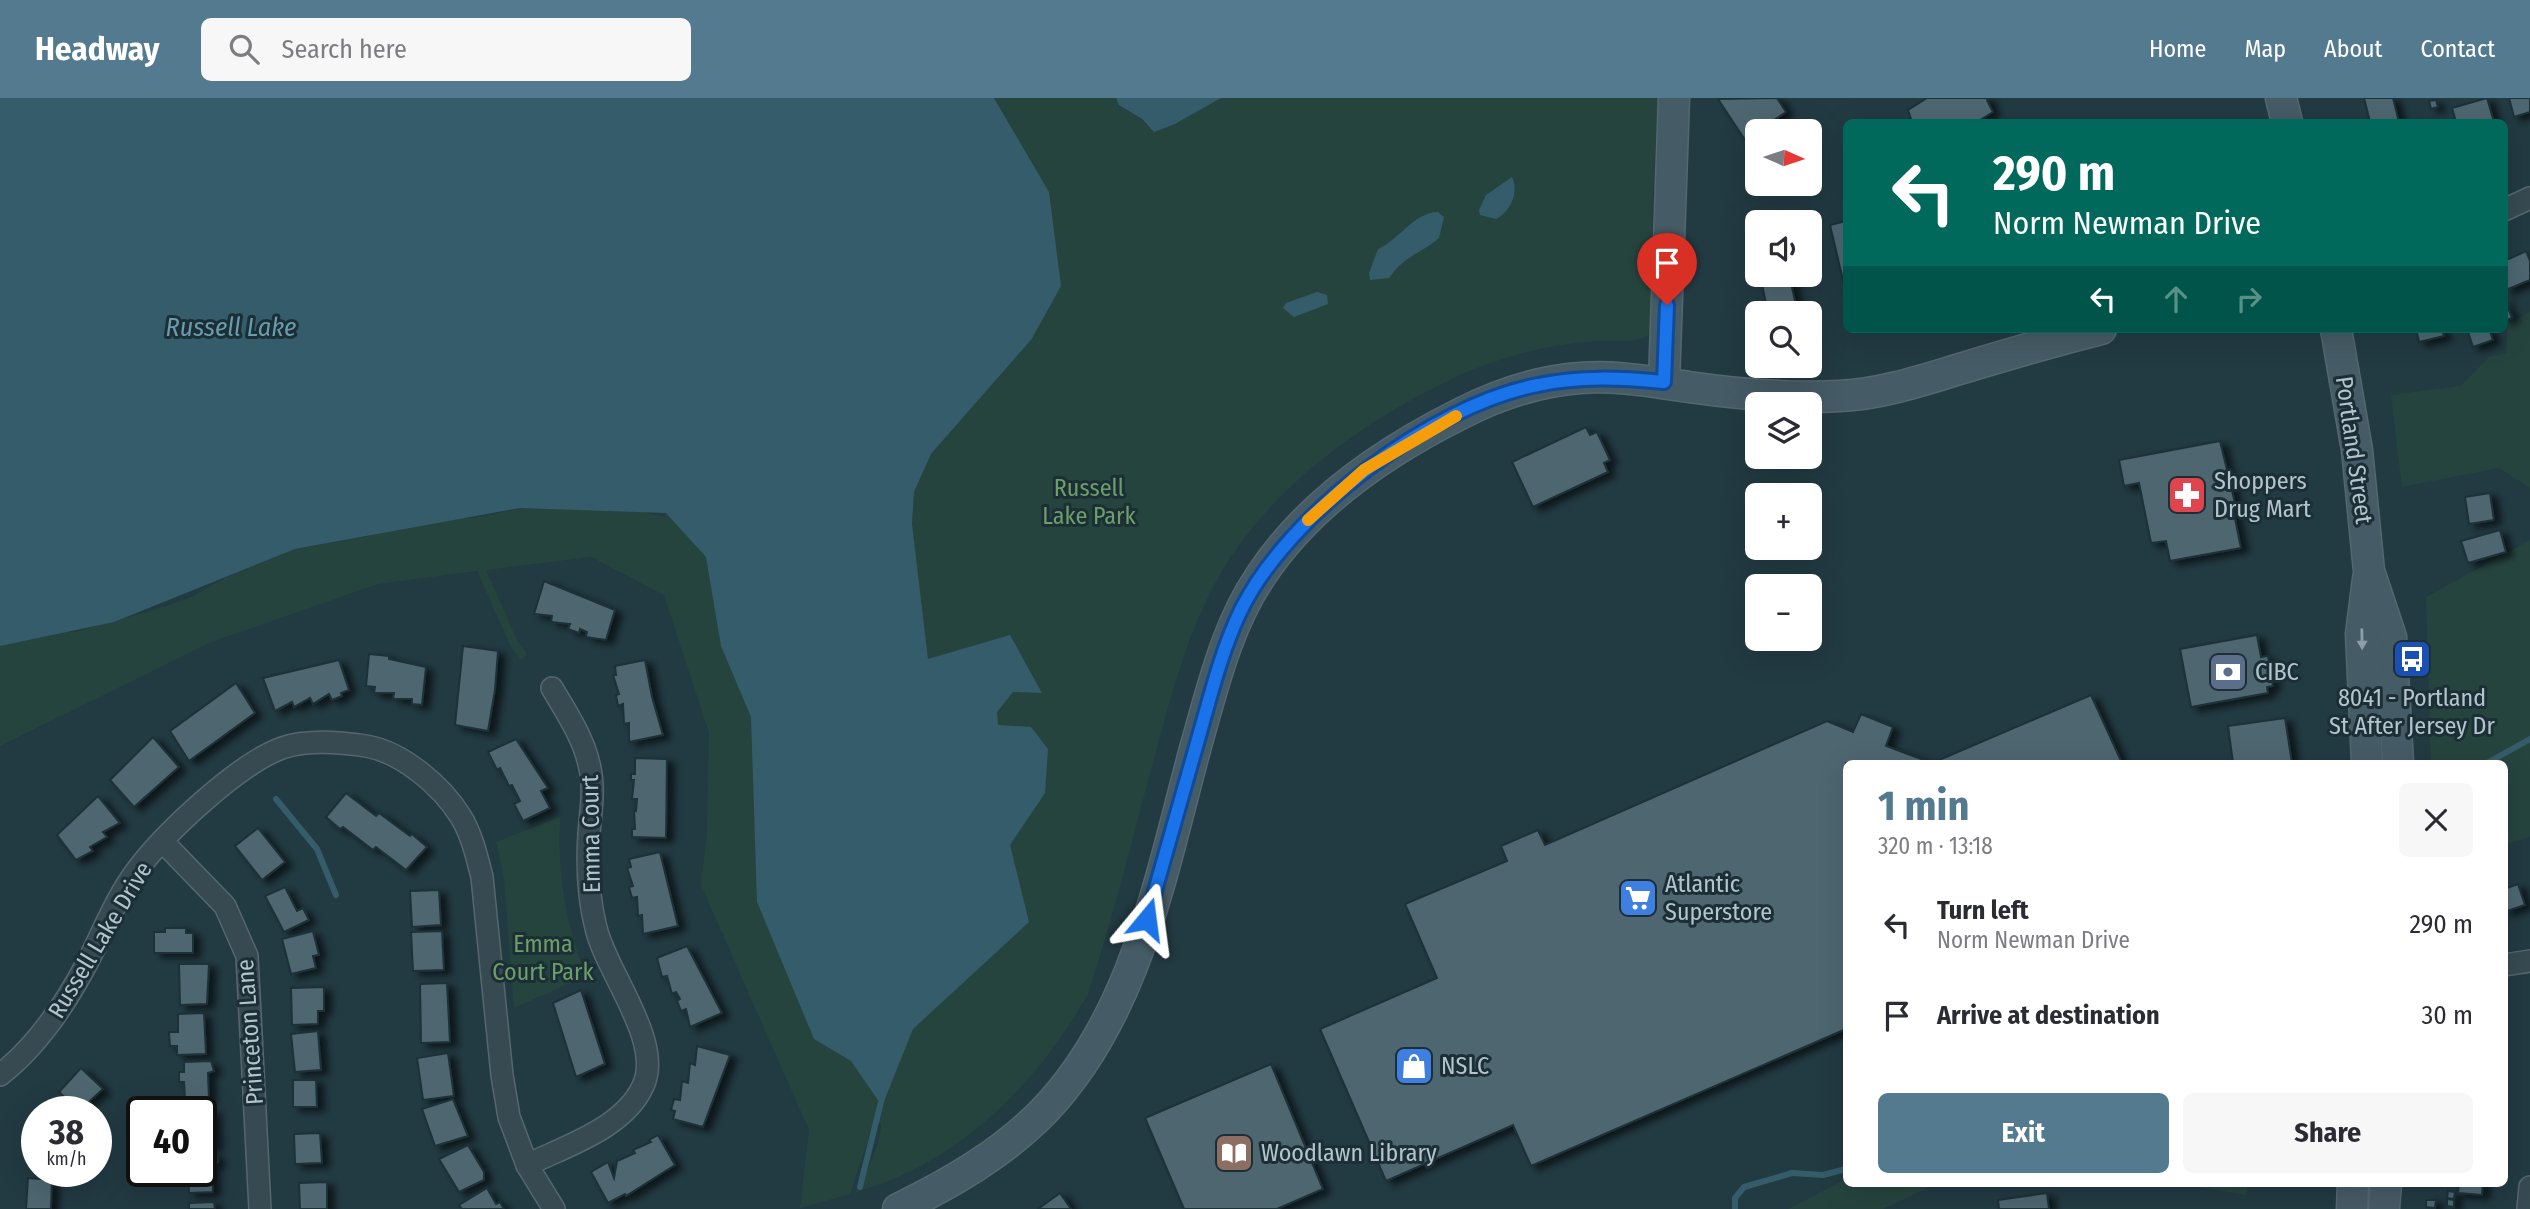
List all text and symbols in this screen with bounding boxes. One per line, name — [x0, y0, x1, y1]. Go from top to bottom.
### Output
search box — [201, 18, 691, 81]
text: Headway — [35, 29, 159, 69]
icon: search — [225, 30, 263, 68]
text: Search here — [281, 34, 407, 65]
text: Home — [2149, 35, 2206, 63]
text: Map — [2244, 35, 2286, 63]
text: About — [2324, 35, 2382, 63]
text: Contact — [2420, 35, 2495, 63]
north arrow — [1745, 119, 1822, 196]
map controls — [1745, 119, 1822, 651]
text: 290 m — [1993, 144, 2115, 203]
icon: left — [1878, 147, 1969, 238]
text: Norm Newman Drive — [1993, 204, 2261, 242]
button: sound — [1745, 210, 1822, 287]
pin — [1637, 233, 1697, 305]
icon: arrive — [1648, 244, 1686, 282]
icon: left — [2084, 280, 2122, 318]
icon: ahead — [2157, 280, 2195, 318]
icon: right — [2230, 280, 2268, 318]
button: search — [1745, 301, 1822, 378]
water label: Russell Lake — [166, 312, 296, 343]
street label: Portland Street — [2330, 374, 2378, 526]
button: layers — [1745, 392, 1822, 469]
place label: Shoppers Drug Mart — [2214, 467, 2311, 523]
park label: Russell Lake Park — [1042, 474, 1136, 530]
pharmacy icon: Shoppers Drug Mart — [2166, 474, 2208, 516]
button: + — [1745, 483, 1822, 560]
button: − — [1745, 574, 1822, 651]
one-way arrow — [2356, 628, 2368, 650]
bus stop icon: 8041 - Portland St After Jersey Dr — [2391, 638, 2433, 680]
bank icon: CIBC — [2207, 651, 2249, 693]
place label: CIBC — [2255, 658, 2299, 686]
place label: 8041 - Portland St After Jersey Dr — [2329, 684, 2496, 740]
street label: Emma Court — [576, 774, 606, 893]
text: 1 min — [1878, 781, 1969, 831]
button: close — [2399, 783, 2473, 857]
text: 320 m · 13:18 — [1878, 832, 1993, 860]
street label: Russell Lake Drive — [42, 857, 158, 1023]
place label: Atlantic Superstore — [1665, 870, 1772, 926]
supermarket icon: Atlantic Superstore — [1617, 877, 1659, 919]
position arrow — [1110, 882, 1184, 956]
text: Turn left — [1937, 895, 2029, 926]
icon: left — [1878, 906, 1916, 944]
text: 290 m — [2409, 909, 2473, 940]
text: Norm Newman Drive — [1937, 926, 2130, 954]
park label: Emma Court Park — [492, 930, 594, 986]
street label: Princeton Lane — [231, 958, 269, 1106]
icon: arrive — [1878, 997, 1916, 1035]
text: Arrive at destination — [1937, 1000, 2160, 1031]
text: 30 m — [2422, 1000, 2473, 1031]
shop icon: NSLC — [1393, 1045, 1435, 1087]
place label: NSLC — [1441, 1052, 1489, 1080]
button: Exit — [1878, 1093, 2169, 1173]
button: Share — [2183, 1093, 2473, 1173]
speed limit sign: 40 — [126, 1096, 217, 1187]
text: 38 — [49, 1111, 84, 1153]
library icon: Woodlawn Library — [1213, 1132, 1255, 1174]
place label: Woodlawn Library — [1261, 1139, 1437, 1167]
text: km/h — [46, 1148, 87, 1170]

